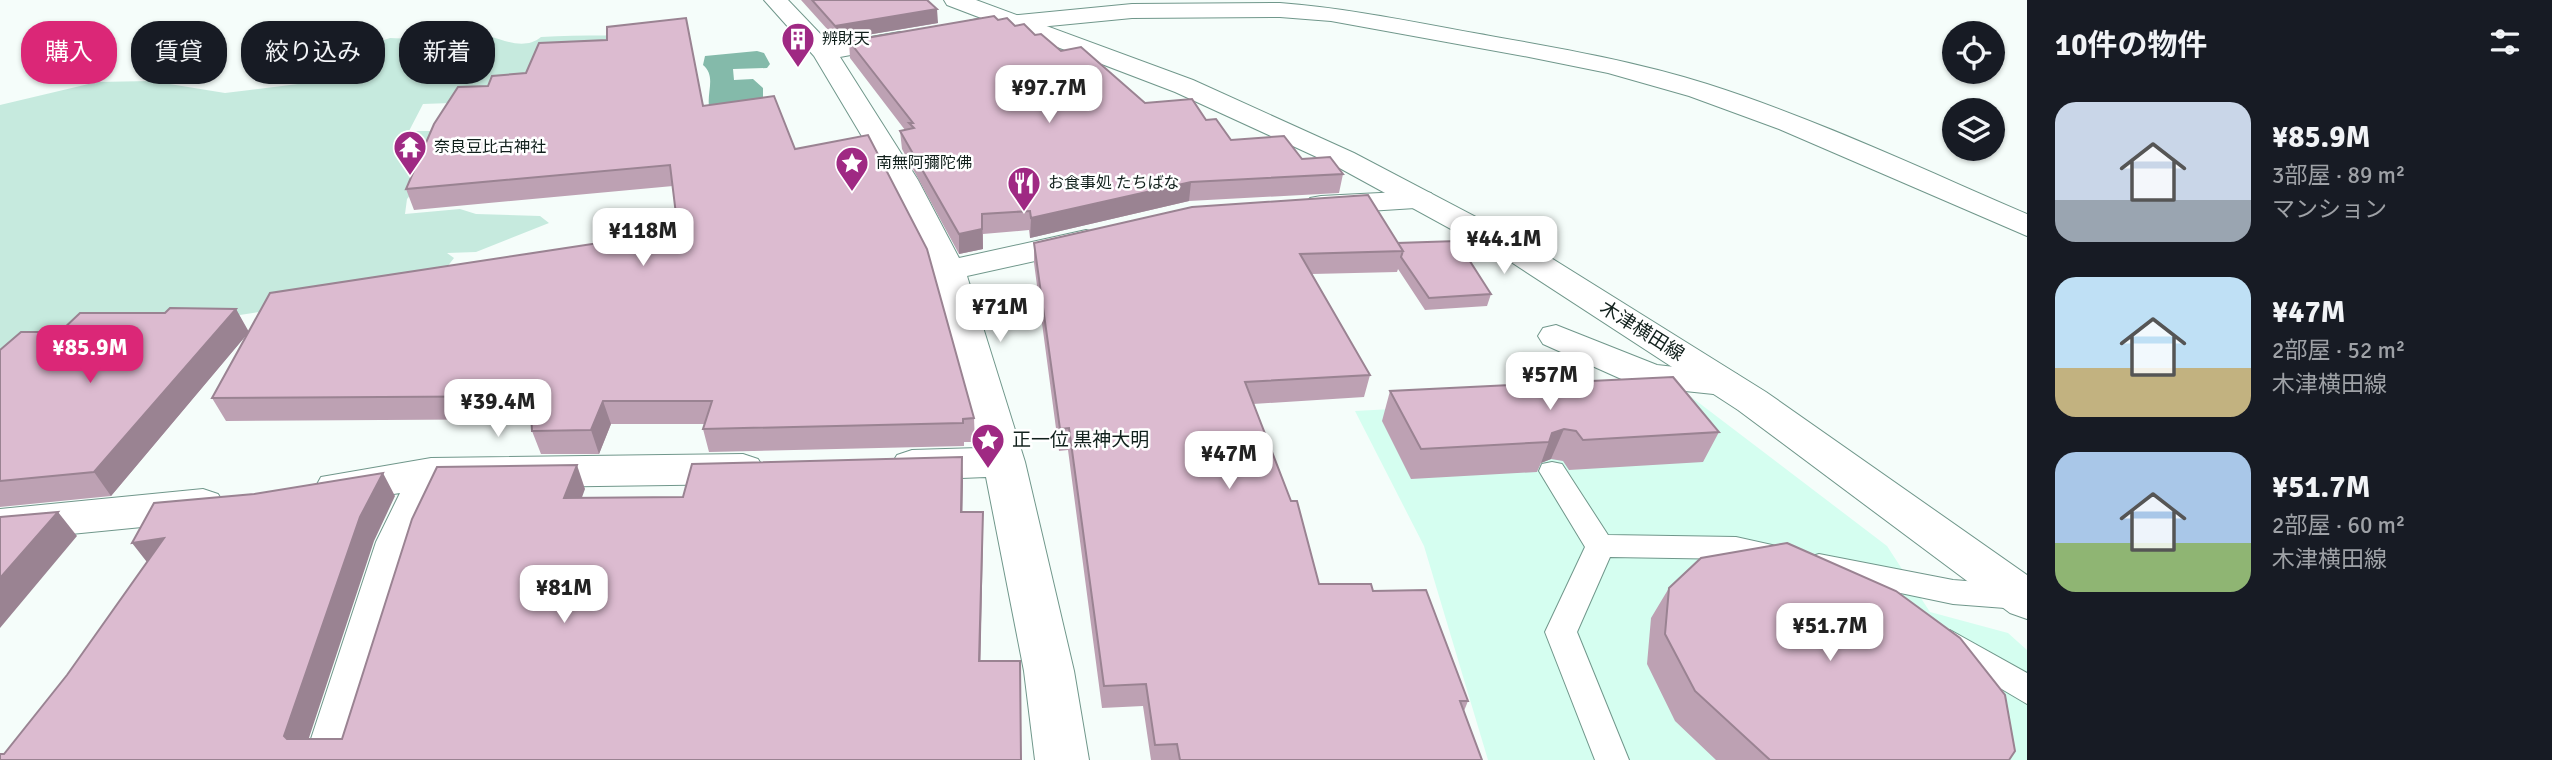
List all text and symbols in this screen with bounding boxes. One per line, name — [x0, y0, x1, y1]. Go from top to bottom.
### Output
building icon: 辨財天 — [779, 20, 817, 69]
chip: 購入 — [21, 21, 117, 84]
chip: 賃貸 — [131, 21, 227, 84]
chip: 絞り込み — [241, 21, 385, 84]
chip: 新着 — [399, 21, 495, 84]
map controls — [1942, 21, 2005, 161]
button: locate — [1942, 21, 2005, 84]
icon: filters — [2486, 23, 2524, 61]
text: 10件の物件 — [2055, 27, 2207, 64]
place label: 辨財天 — [822, 29, 870, 49]
pin: ¥97.7M — [992, 66, 1106, 125]
text: ¥97.7M — [1011, 73, 1087, 102]
button: layers — [1942, 98, 2005, 161]
text: ¥85.9M — [2272, 119, 2370, 156]
temple icon: 奈良豆比古神社 — [391, 128, 429, 177]
icon: home — [2111, 130, 2195, 214]
place label: 奈良豆比古神社 — [434, 137, 546, 157]
place icon: 南無阿彌陀佛 — [833, 144, 871, 193]
place label: 南無阿彌陀佛 — [876, 153, 972, 173]
text: 3部屋 · 89 m² — [2272, 161, 2405, 190]
restaurant icon: お食事処 たちばな — [1005, 164, 1043, 213]
place label: お食事処 たちばな — [1048, 173, 1180, 193]
text: マンション — [2272, 195, 2387, 224]
pin: ¥118M — [594, 208, 692, 268]
text: ¥118M — [609, 216, 677, 245]
pin: ¥44.1M — [1447, 216, 1561, 276]
text: ¥44.1M — [1466, 224, 1542, 253]
pin: ¥71M — [959, 284, 1041, 344]
text: ¥71M — [972, 292, 1028, 321]
text: ¥47M — [2272, 294, 2346, 331]
street label: 木津横田線 — [1595, 296, 1689, 366]
icon: home — [2111, 305, 2195, 389]
pin: ¥85.9M — [33, 326, 147, 385]
text: ¥85.9M — [52, 333, 128, 362]
text: 2部屋 · 52 m² — [2272, 336, 2405, 365]
pin: ¥57M — [1509, 352, 1591, 412]
text: ¥57M — [1522, 360, 1578, 389]
text: 木津横田線 — [2272, 370, 2387, 399]
pin: ¥39.4M — [441, 380, 555, 439]
text: ¥39.4M — [460, 387, 536, 416]
place icon: 正一位 黒神大明 — [969, 421, 1007, 470]
place label: 正一位 黒神大明 — [1012, 428, 1149, 452]
pin: ¥47M — [1188, 432, 1270, 491]
text: ¥47M — [1201, 439, 1257, 468]
text: ¥51.7M — [2272, 469, 2370, 506]
icon: home — [2111, 480, 2195, 564]
text: 2部屋 · 60 m² — [2272, 511, 2405, 540]
text: 木津横田線 — [2272, 545, 2387, 574]
pin: ¥81M — [523, 566, 605, 625]
text: ¥81M — [536, 573, 592, 602]
pin: ¥51.7M — [1773, 604, 1887, 663]
text: ¥51.7M — [1792, 611, 1868, 640]

